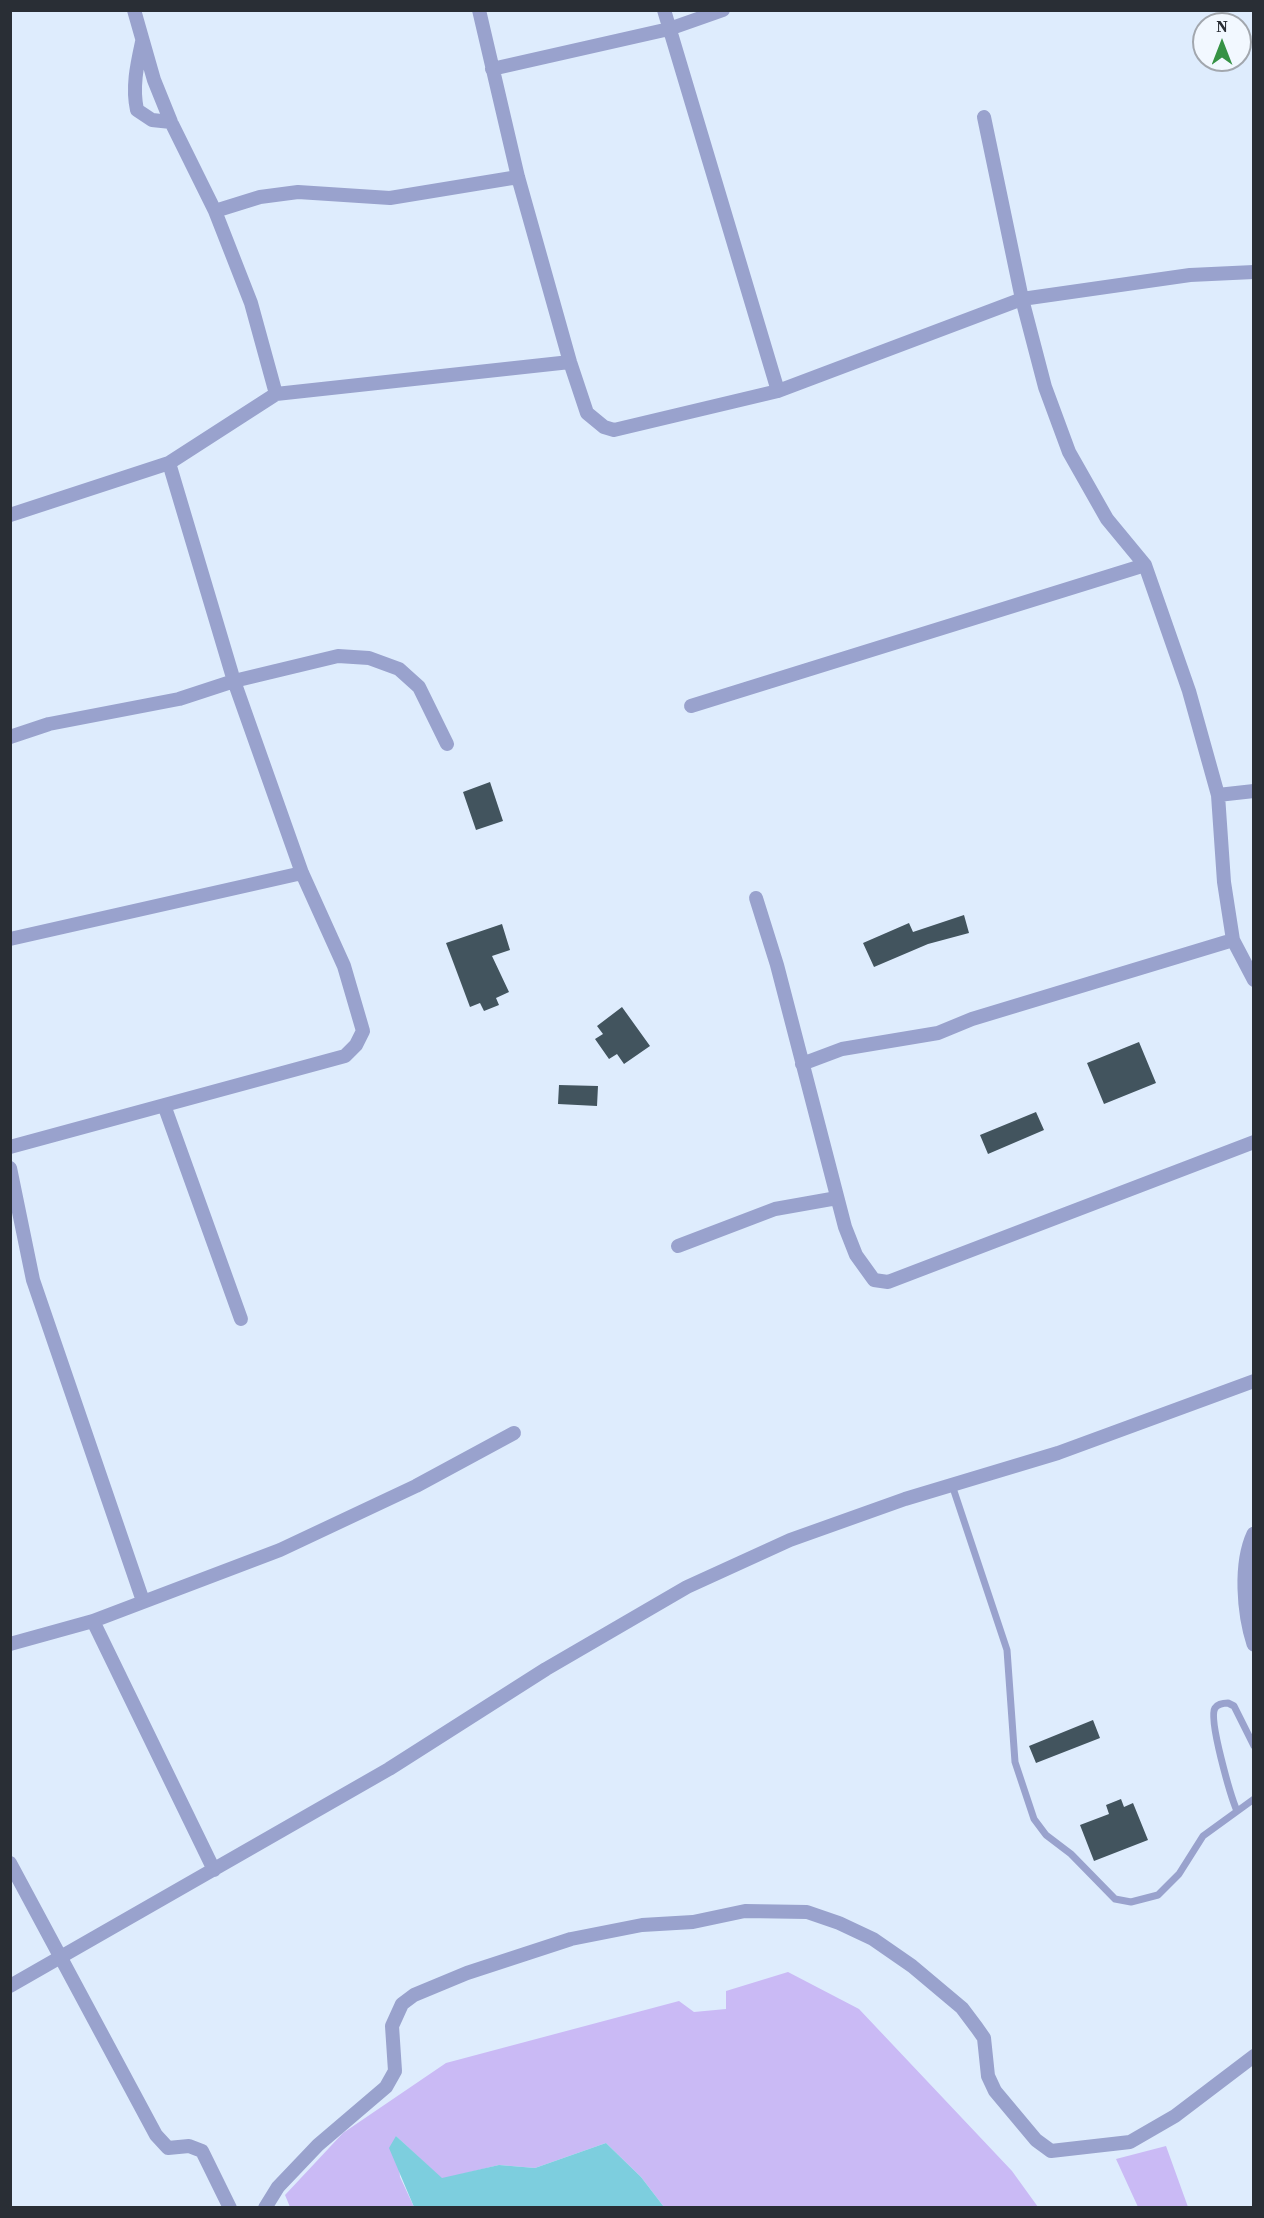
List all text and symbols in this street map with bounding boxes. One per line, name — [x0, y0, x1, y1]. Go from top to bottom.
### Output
north arrow — [1192, 12, 1252, 72]
text: N — [1216, 15, 1228, 37]

